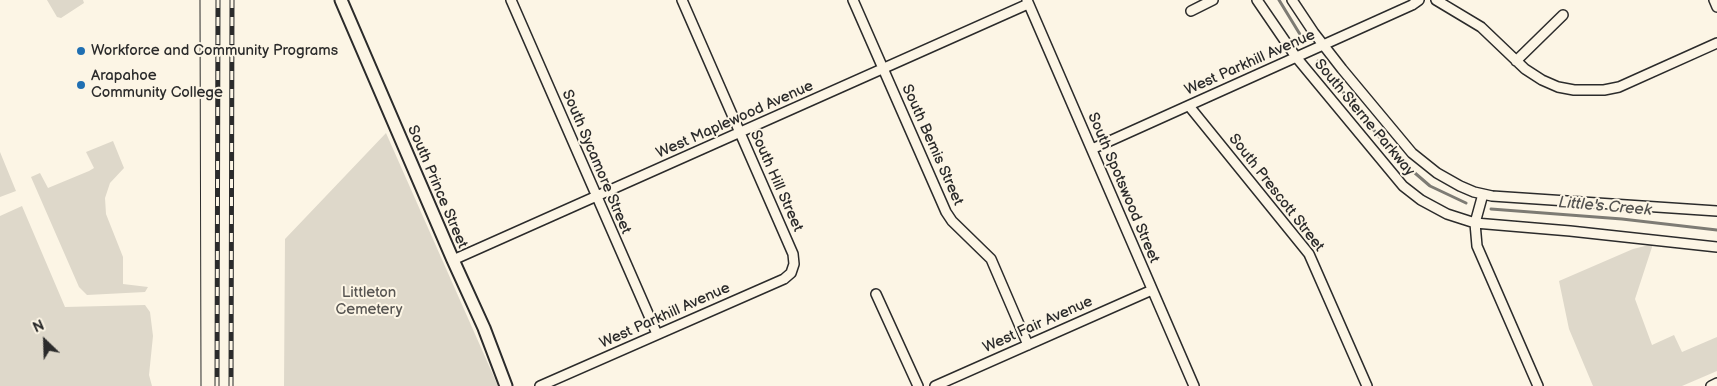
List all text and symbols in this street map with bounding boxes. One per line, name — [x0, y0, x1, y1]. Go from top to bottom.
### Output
street label: West Parkhill Avenue — [1182, 26, 1318, 100]
place label: Workforce and Community Programs — [91, 42, 338, 60]
marker: Workforce and Community Programs — [75, 45, 87, 57]
street label: South Sterne Parkway — [1310, 56, 1418, 180]
place label: Arapahoe Community College — [91, 67, 223, 102]
street label: West Maplewood Avenue — [654, 77, 816, 163]
marker: Arapahoe Community College — [75, 79, 87, 91]
street label: South Bemis Street — [897, 82, 967, 208]
street label: South Sycamore Street — [557, 87, 635, 237]
street label: South Spotswood Street — [1083, 110, 1163, 266]
street label: South Prince Street — [403, 123, 471, 251]
street label: South Hill Street — [746, 127, 806, 235]
street label: South Prescott Street — [1224, 131, 1328, 255]
water label: Little's Creek — [1558, 193, 1652, 221]
street label: West Parkhill Avenue — [597, 279, 733, 353]
park label: Littleton Cemetery — [336, 284, 402, 319]
street label: West Fair Avenue — [980, 293, 1096, 357]
north arrow — [20, 316, 70, 366]
text: N — [30, 317, 47, 337]

